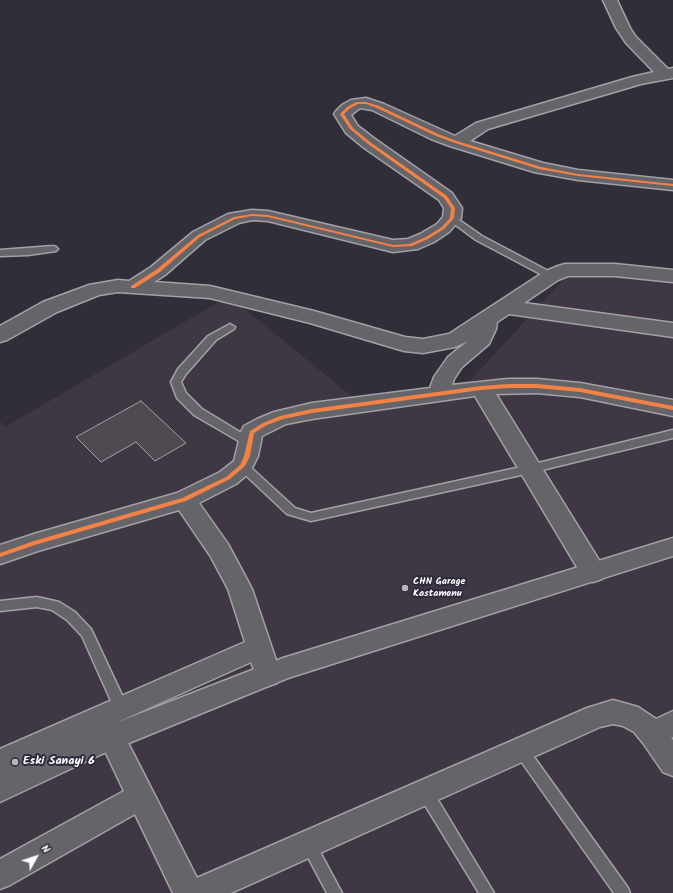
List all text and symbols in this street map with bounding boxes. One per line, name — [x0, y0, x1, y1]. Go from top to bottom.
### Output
place label: CHN Garage Kastamonu — [413, 576, 465, 600]
marker: CHN Garage Kastamonu — [400, 583, 410, 593]
place label: Eski Sanayi 6 — [23, 755, 95, 769]
marker: Eski Sanayi 6 — [10, 757, 20, 767]
north arrow — [16, 837, 56, 877]
text: N — [36, 841, 54, 858]

